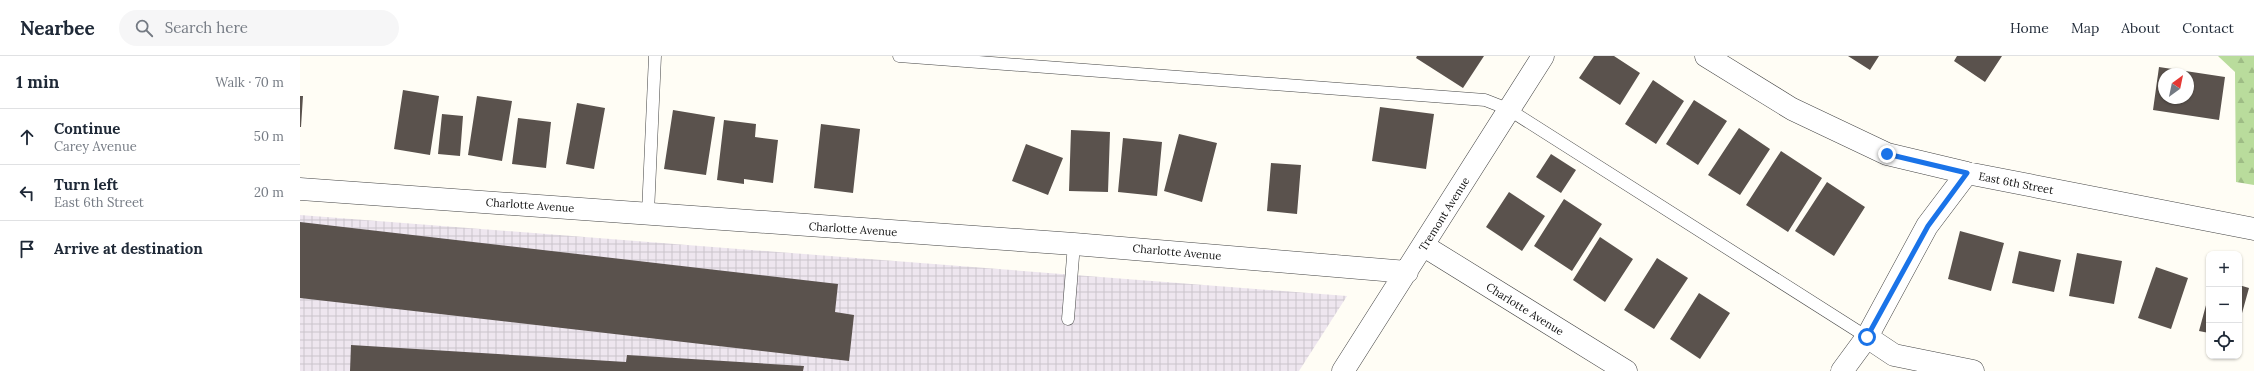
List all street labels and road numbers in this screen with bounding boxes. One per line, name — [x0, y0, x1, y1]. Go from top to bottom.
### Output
street label: East 6th Street — [1977, 169, 2055, 197]
street label: Tremont Avenue — [1416, 174, 1472, 254]
street label: Charlotte Avenue — [485, 195, 575, 215]
street label: Charlotte Avenue — [808, 219, 898, 239]
street label: Charlotte Avenue — [1132, 241, 1222, 263]
street label: Charlotte Avenue — [1484, 280, 1566, 339]

